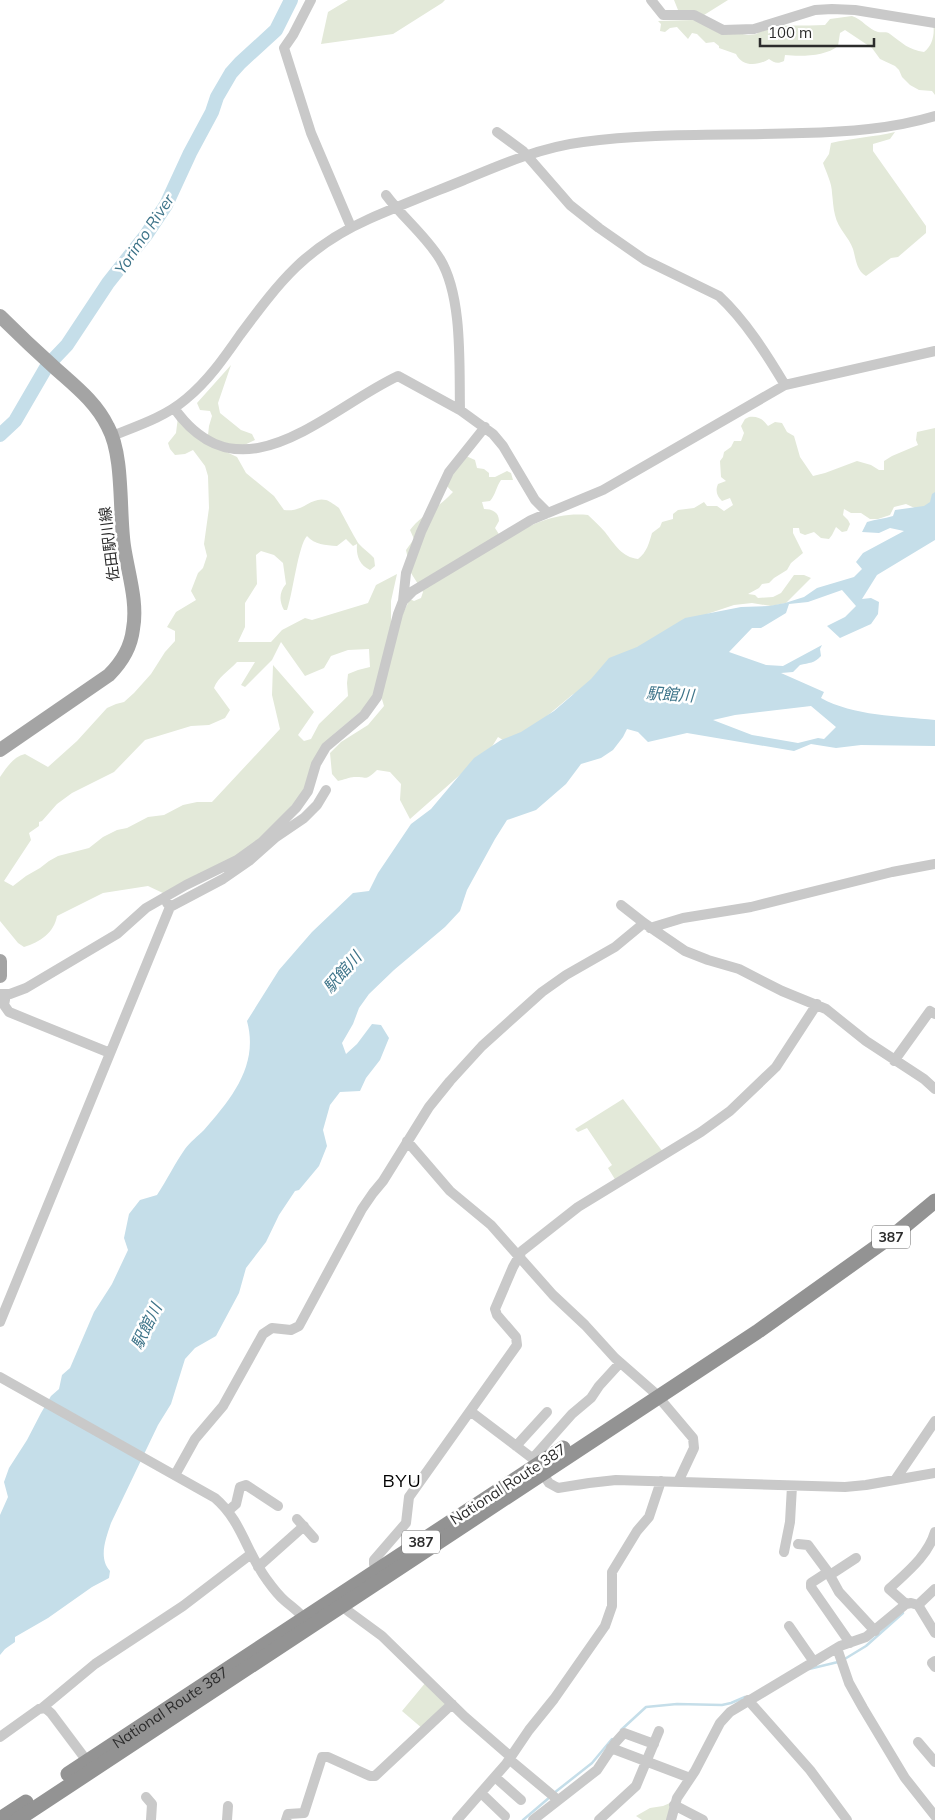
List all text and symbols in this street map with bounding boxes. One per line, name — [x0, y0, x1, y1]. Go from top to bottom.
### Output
scale bar — [760, 15, 874, 47]
text: 100 m — [768, 23, 812, 42]
water label: Yorimo River — [110, 189, 179, 278]
street label: 佐田駅川線 — [95, 506, 123, 582]
water label: 駅館川 — [646, 683, 696, 705]
water label: 駅館川 — [319, 946, 367, 997]
road number: 387 — [872, 1226, 910, 1248]
water label: 駅館川 — [126, 1298, 166, 1352]
street label: National Route 387 — [446, 1439, 570, 1529]
district label: BYU — [382, 1469, 422, 1492]
road number: 387 — [402, 1530, 440, 1554]
street label: National Route 387 — [108, 1662, 231, 1752]

